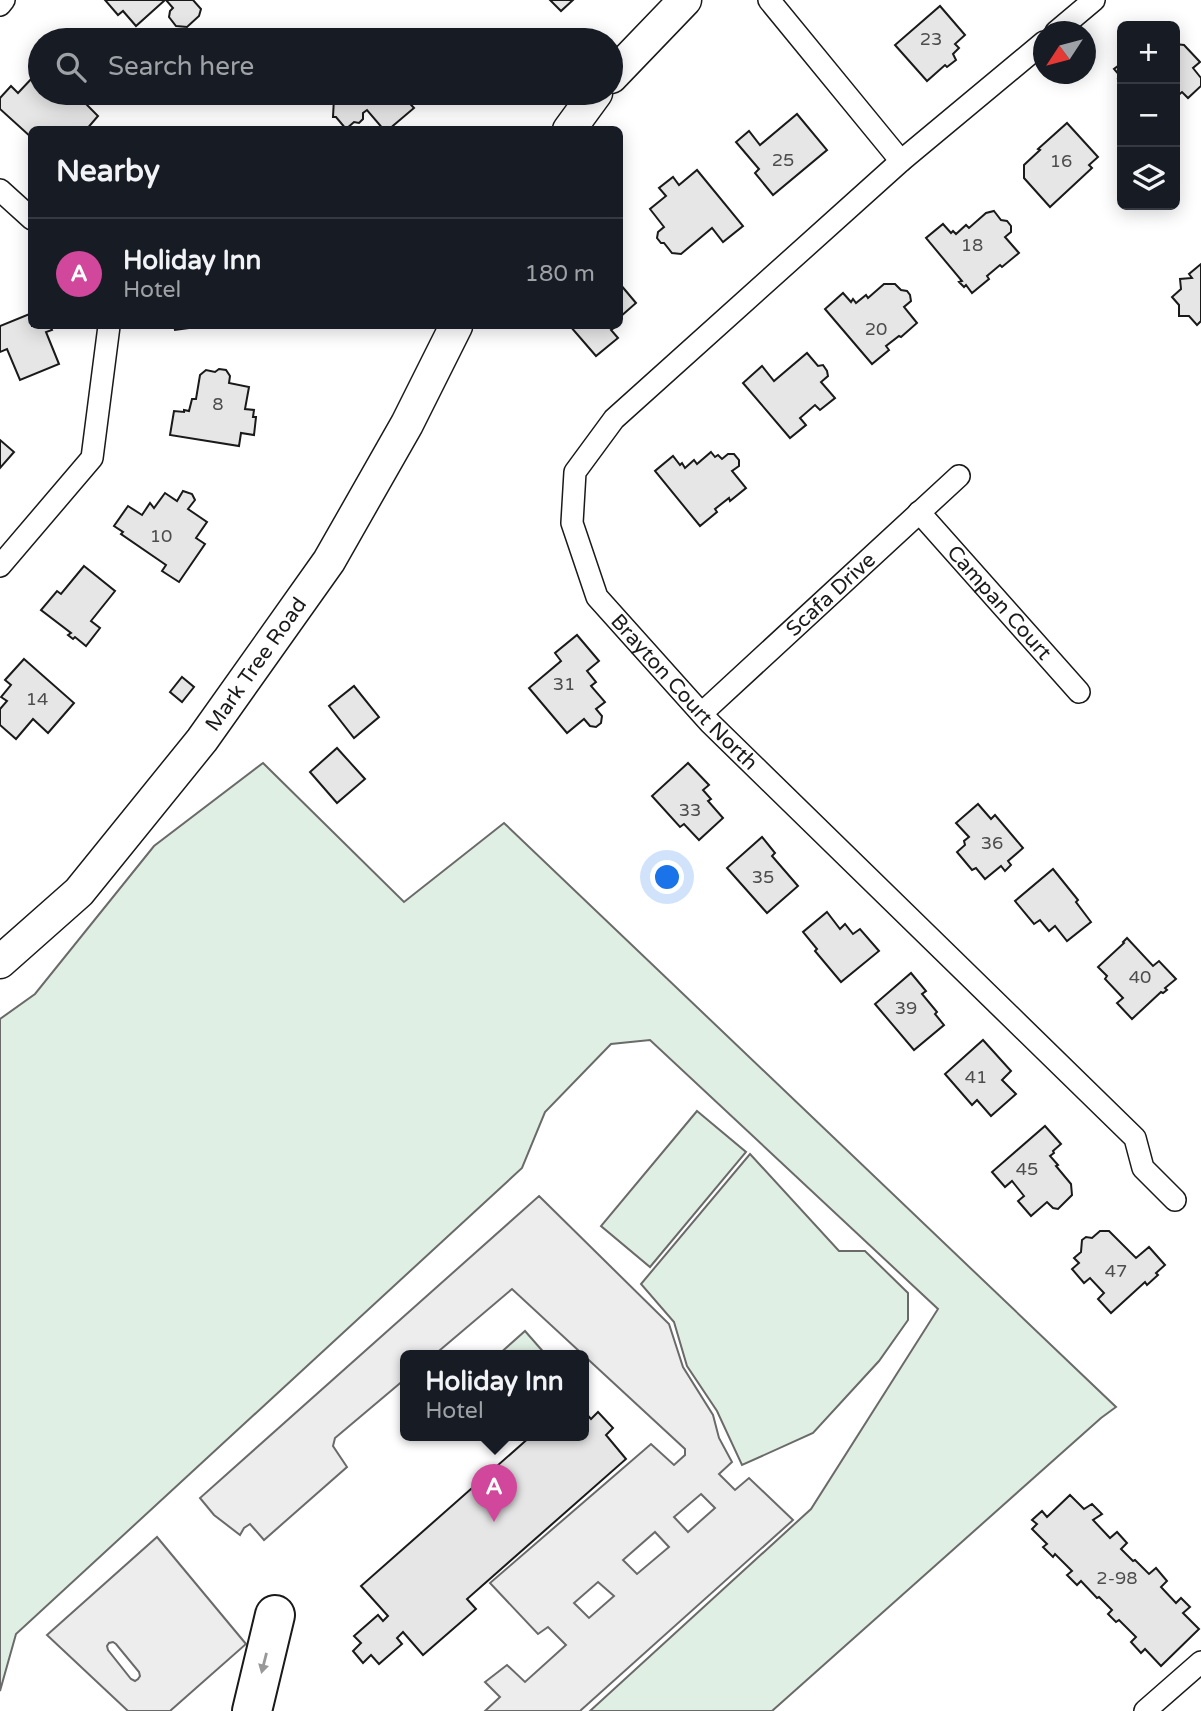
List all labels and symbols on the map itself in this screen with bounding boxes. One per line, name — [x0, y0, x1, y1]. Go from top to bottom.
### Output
north arrow — [1033, 21, 1096, 84]
house number: 23 — [920, 28, 942, 50]
house number: 25 — [772, 149, 794, 171]
house number: 16 — [1050, 150, 1072, 172]
house number: 18 — [961, 234, 983, 256]
house number: 20 — [865, 318, 887, 340]
house number: 8 — [212, 393, 224, 415]
house number: 10 — [150, 525, 172, 547]
street label: Campan Court — [942, 540, 1057, 665]
street label: Scafa Drive — [781, 547, 881, 642]
street label: Mark Tree Road — [200, 592, 312, 736]
street label: Brayton Court North — [606, 609, 763, 775]
house number: 31 — [553, 673, 575, 695]
house number: 14 — [26, 688, 48, 710]
house number: 33 — [679, 799, 701, 821]
house number: 36 — [981, 832, 1003, 854]
your location — [650, 860, 684, 894]
house number: 35 — [752, 866, 774, 888]
house number: 40 — [1129, 966, 1151, 988]
house number: 39 — [895, 997, 917, 1019]
house number: 41 — [965, 1066, 987, 1088]
house number: 45 — [1016, 1158, 1038, 1180]
house number: 47 — [1105, 1260, 1127, 1282]
pin: A — [471, 1464, 517, 1522]
house number: 2-98 — [1096, 1567, 1138, 1589]
one-way arrow — [258, 1652, 269, 1674]

